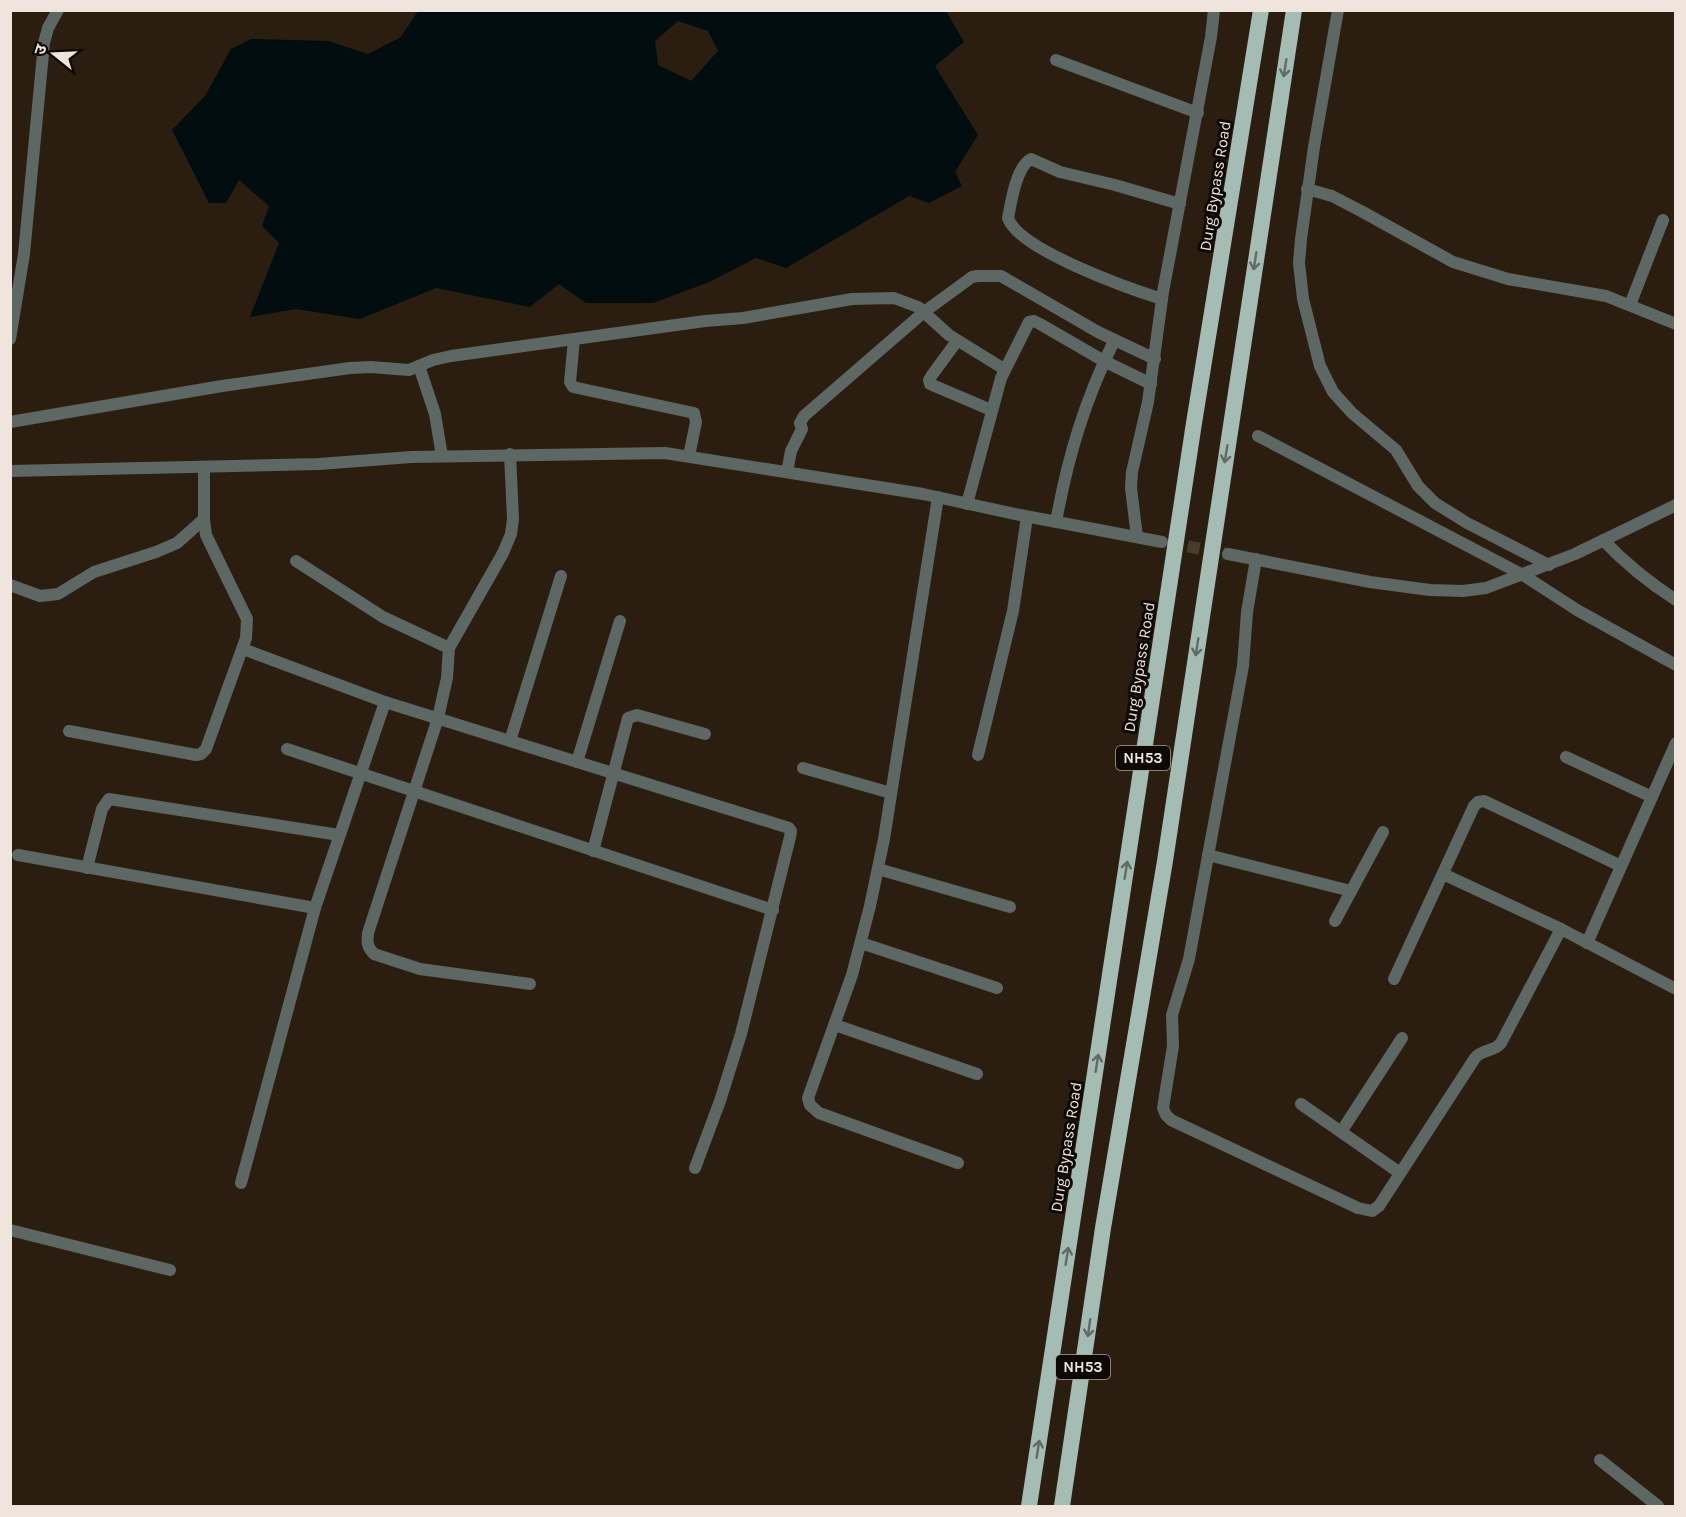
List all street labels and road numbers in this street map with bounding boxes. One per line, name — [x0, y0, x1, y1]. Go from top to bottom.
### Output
street label: Durg Bypass Road — [1195, 120, 1235, 252]
street label: Durg Bypass Road — [1119, 601, 1159, 733]
road number: NH53 — [1116, 746, 1170, 770]
street label: Durg Bypass Road — [1046, 1081, 1086, 1213]
road number: NH53 — [1056, 1355, 1110, 1379]

